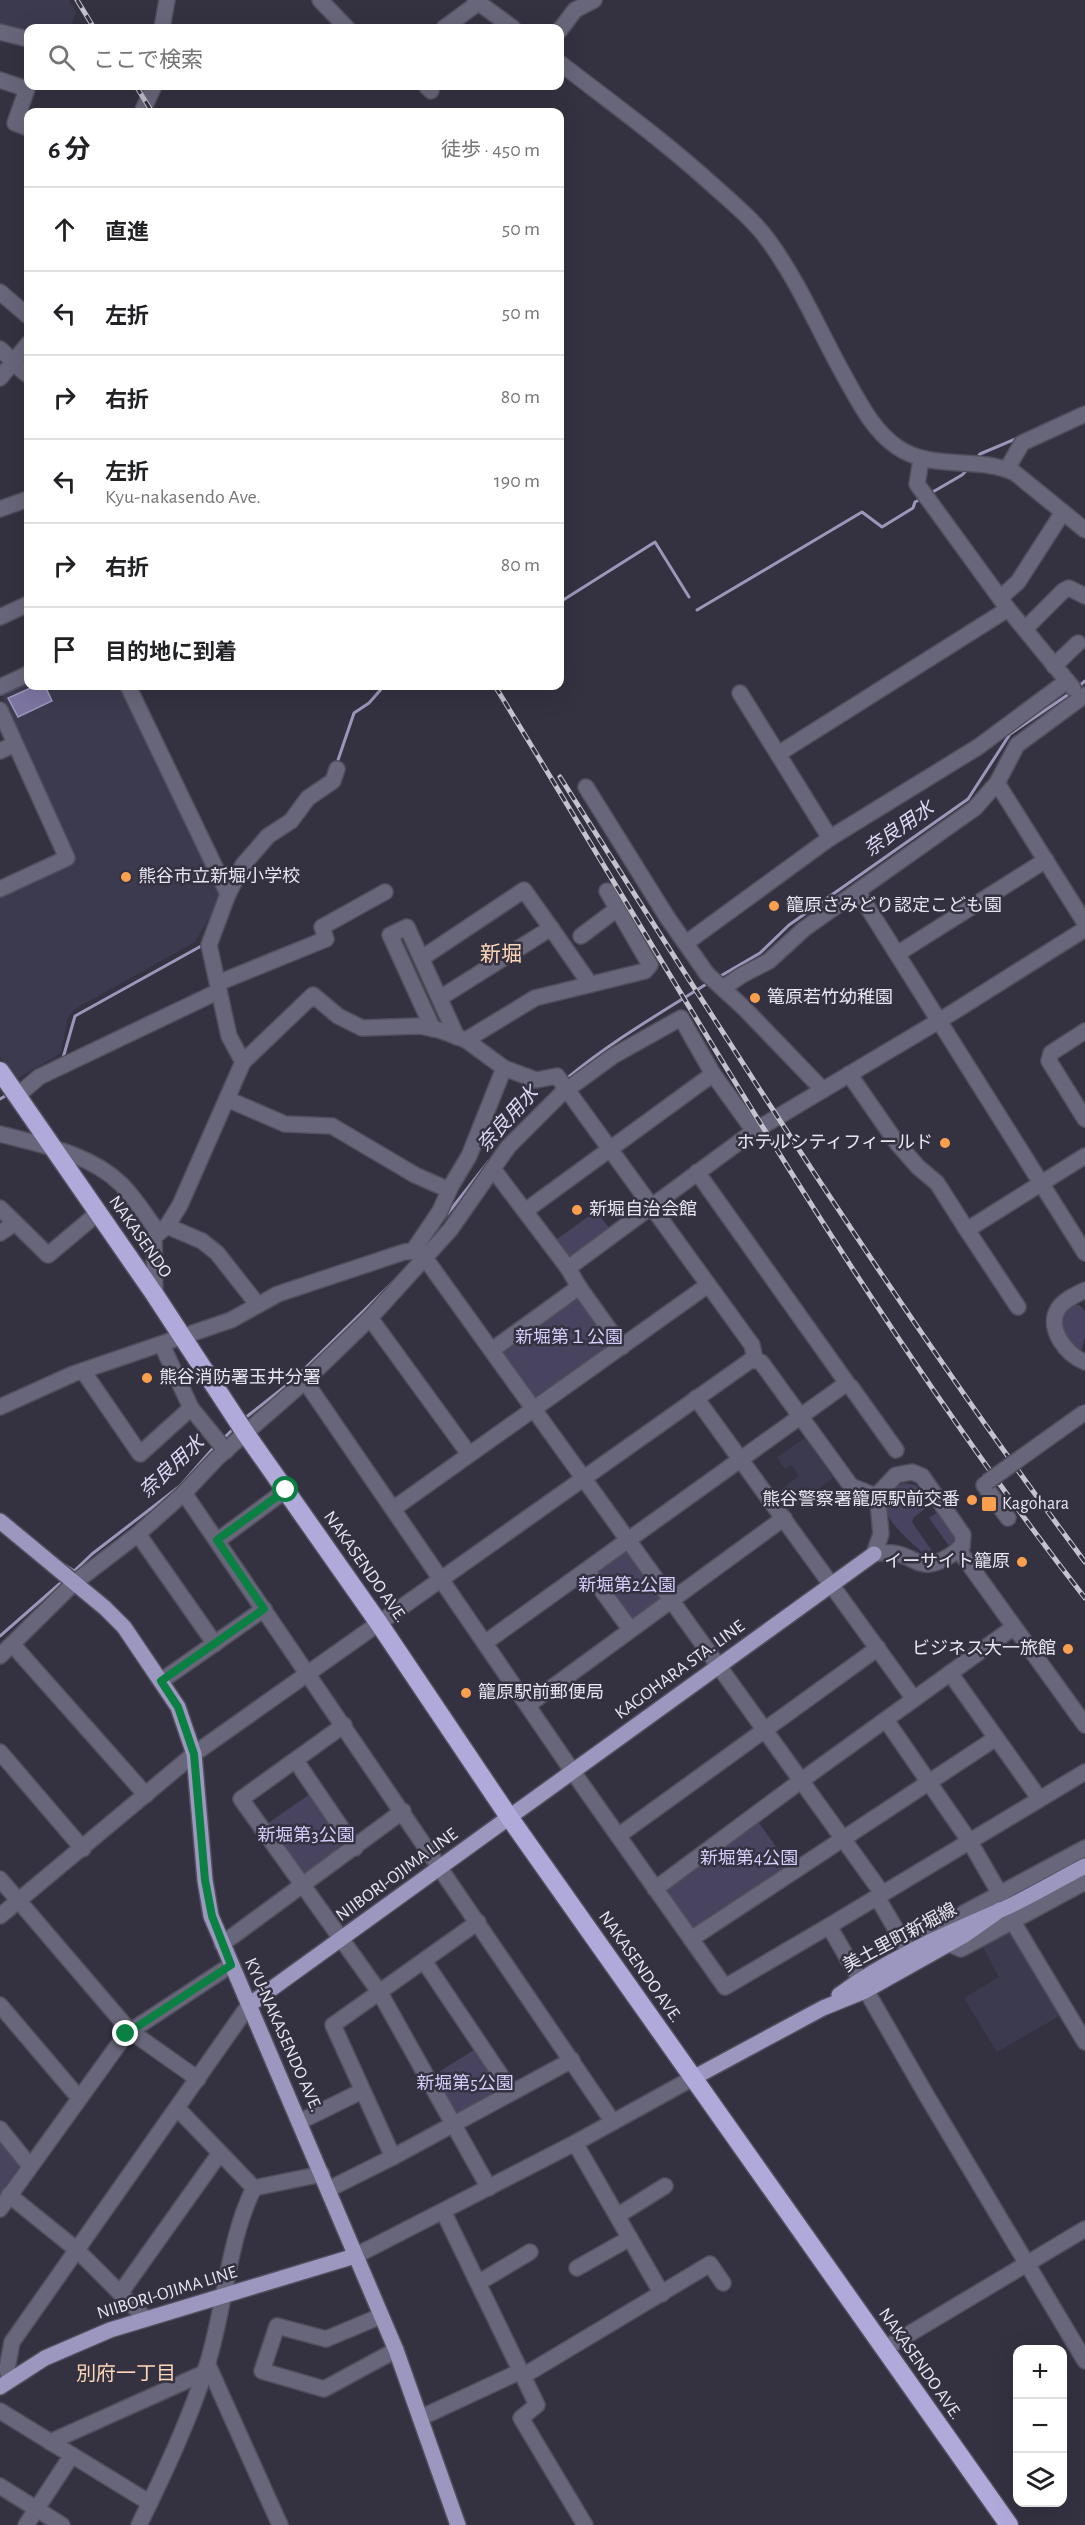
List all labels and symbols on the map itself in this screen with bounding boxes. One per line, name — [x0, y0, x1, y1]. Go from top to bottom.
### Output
water label: 奈良用水 — [860, 796, 939, 860]
place label: 熊谷市立新堀小学校 — [138, 866, 300, 886]
marker: 熊谷市立新堀小学校 — [119, 870, 133, 884]
place label: 籠原さみどり認定こども園 — [786, 895, 1002, 915]
marker: 籠原さみどり認定こども園 — [767, 899, 781, 913]
district label: 新堀 — [480, 943, 522, 965]
place label: 篭原若竹幼稚園 — [767, 987, 893, 1007]
marker: 篭原若竹幼稚園 — [748, 991, 762, 1005]
water label: 奈良用水 — [473, 1080, 544, 1155]
place label: ホテルシティフィールド — [736, 1134, 933, 1152]
marker: ホテルシティフィールド — [938, 1136, 952, 1150]
street label: NAKASENDO — [105, 1193, 175, 1281]
place label: 新堀自治会館 — [589, 1199, 697, 1219]
marker: 新堀自治会館 — [570, 1203, 584, 1217]
park label: 新堀第１公園 — [515, 1327, 623, 1347]
place label: 熊谷消防署玉井分署 — [159, 1367, 321, 1387]
marker: 熊谷消防署玉井分署 — [140, 1371, 154, 1385]
water label: 奈良用水 — [135, 1430, 210, 1502]
route start — [272, 1476, 298, 1502]
place label: 熊谷警察署籠原駅前交番 — [762, 1489, 960, 1509]
marker: 熊谷警察署籠原駅前交番 — [965, 1493, 979, 1507]
marker: Kagohara — [980, 1495, 998, 1513]
place label: Kagohara — [1002, 1495, 1069, 1513]
street label: NAKASENDO AVE. — [320, 1508, 410, 1626]
place label: イーサイト籠原 — [884, 1551, 1010, 1571]
marker: イーサイト籠原 — [1015, 1555, 1029, 1569]
park label: 新堀第2公園 — [578, 1575, 676, 1595]
street label: KAGOHARA STA. LINE — [612, 1617, 748, 1723]
place label: ビジネス大一旅館 — [912, 1638, 1056, 1658]
marker: ビジネス大一旅館 — [1061, 1642, 1075, 1656]
place label: 籠原駅前郵便局 — [478, 1682, 604, 1702]
marker: 籠原駅前郵便局 — [459, 1686, 473, 1700]
park label: 新堀第3公園 — [257, 1825, 355, 1845]
street label: NIIBORI-OJIMA LINE — [333, 1825, 461, 1925]
park label: 新堀第4公園 — [700, 1848, 798, 1868]
street label: 美土里町新堀線 — [839, 1899, 960, 1976]
street label: NAKASENDO AVE. — [595, 1908, 685, 2026]
street label: KYU-NAKASENDO AVE. — [241, 1955, 325, 2115]
route end — [112, 2020, 138, 2046]
park label: 新堀第5公園 — [416, 2073, 514, 2093]
street label: NIIBORI-OJIMA LINE — [95, 2263, 240, 2323]
street label: NAKASENDO AVE. — [875, 2305, 965, 2423]
district label: 別府一丁目 — [76, 2362, 176, 2384]

